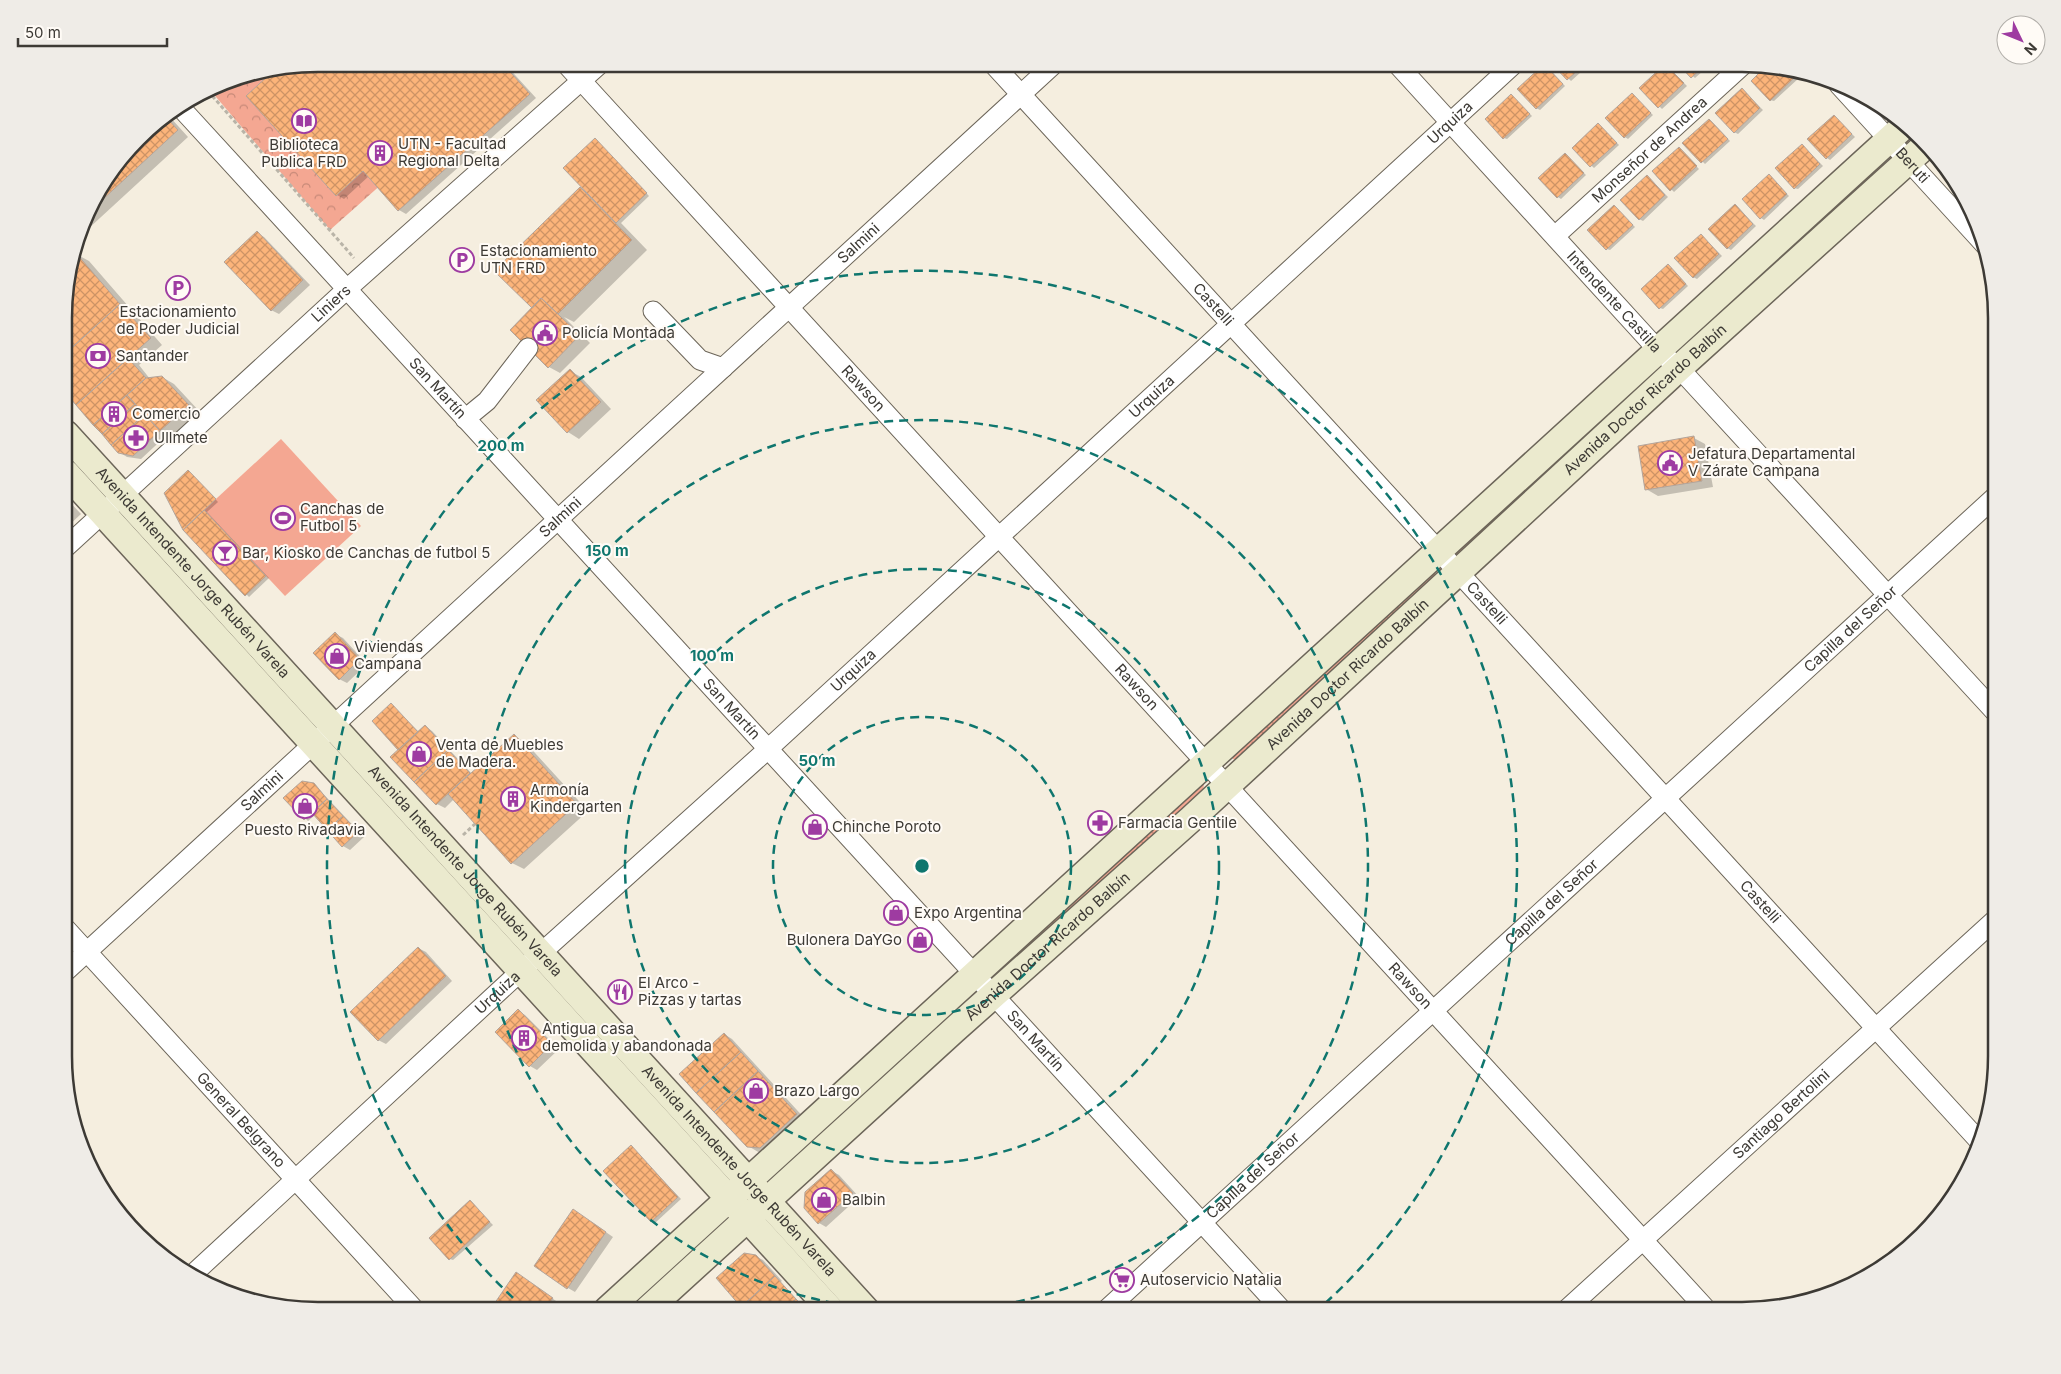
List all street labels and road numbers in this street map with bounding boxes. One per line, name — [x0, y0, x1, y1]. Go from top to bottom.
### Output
street label: Monseñor de Andrea — [1588, 92, 1711, 207]
street label: Urquiza — [1423, 97, 1476, 148]
street label: Beruti — [1892, 143, 1934, 187]
street label: Salmini — [833, 219, 884, 267]
street label: Intendente Castilla — [1563, 247, 1666, 356]
street label: Castelli — [1189, 279, 1238, 330]
street label: Liniers — [307, 280, 355, 326]
street label: Avenida Doctor Ricardo Balbín — [1559, 320, 1730, 479]
street label: San Martín — [405, 353, 471, 422]
street label: Rawson — [838, 361, 889, 415]
street label: Urquiza — [1125, 371, 1178, 422]
street label: Avenida Intendente Jorge Rubén Varela — [92, 463, 294, 682]
street label: Salmini — [535, 493, 585, 541]
street label: Castelli — [1463, 577, 1512, 628]
street label: Capilla del Señor — [1800, 581, 1901, 676]
street label: Avenida Doctor Ricardo Balbín — [1262, 594, 1432, 754]
street label: Urquiza — [826, 645, 880, 696]
street label: Rawson — [1111, 660, 1163, 714]
street label: San Martín — [699, 674, 765, 743]
street label: Avenida Intendente Jorge Rubén Varela — [364, 761, 567, 980]
street label: Salmini — [236, 767, 287, 815]
street label: Capilla del Señor — [1501, 854, 1602, 949]
street label: Avenida Doctor Ricardo Balbín — [961, 868, 1134, 1025]
street label: Castelli — [1736, 876, 1785, 927]
street label: Rawson — [1385, 958, 1437, 1013]
street label: Urquiza — [471, 967, 524, 1018]
street label: San Martín — [1003, 1006, 1069, 1075]
street label: Avenida Intendente Jorge Rubén Varela — [638, 1061, 841, 1280]
street label: Santiago Bertolini — [1729, 1065, 1833, 1163]
street label: General Belgrano — [193, 1068, 290, 1171]
street label: Capilla del Señor — [1202, 1128, 1303, 1223]

